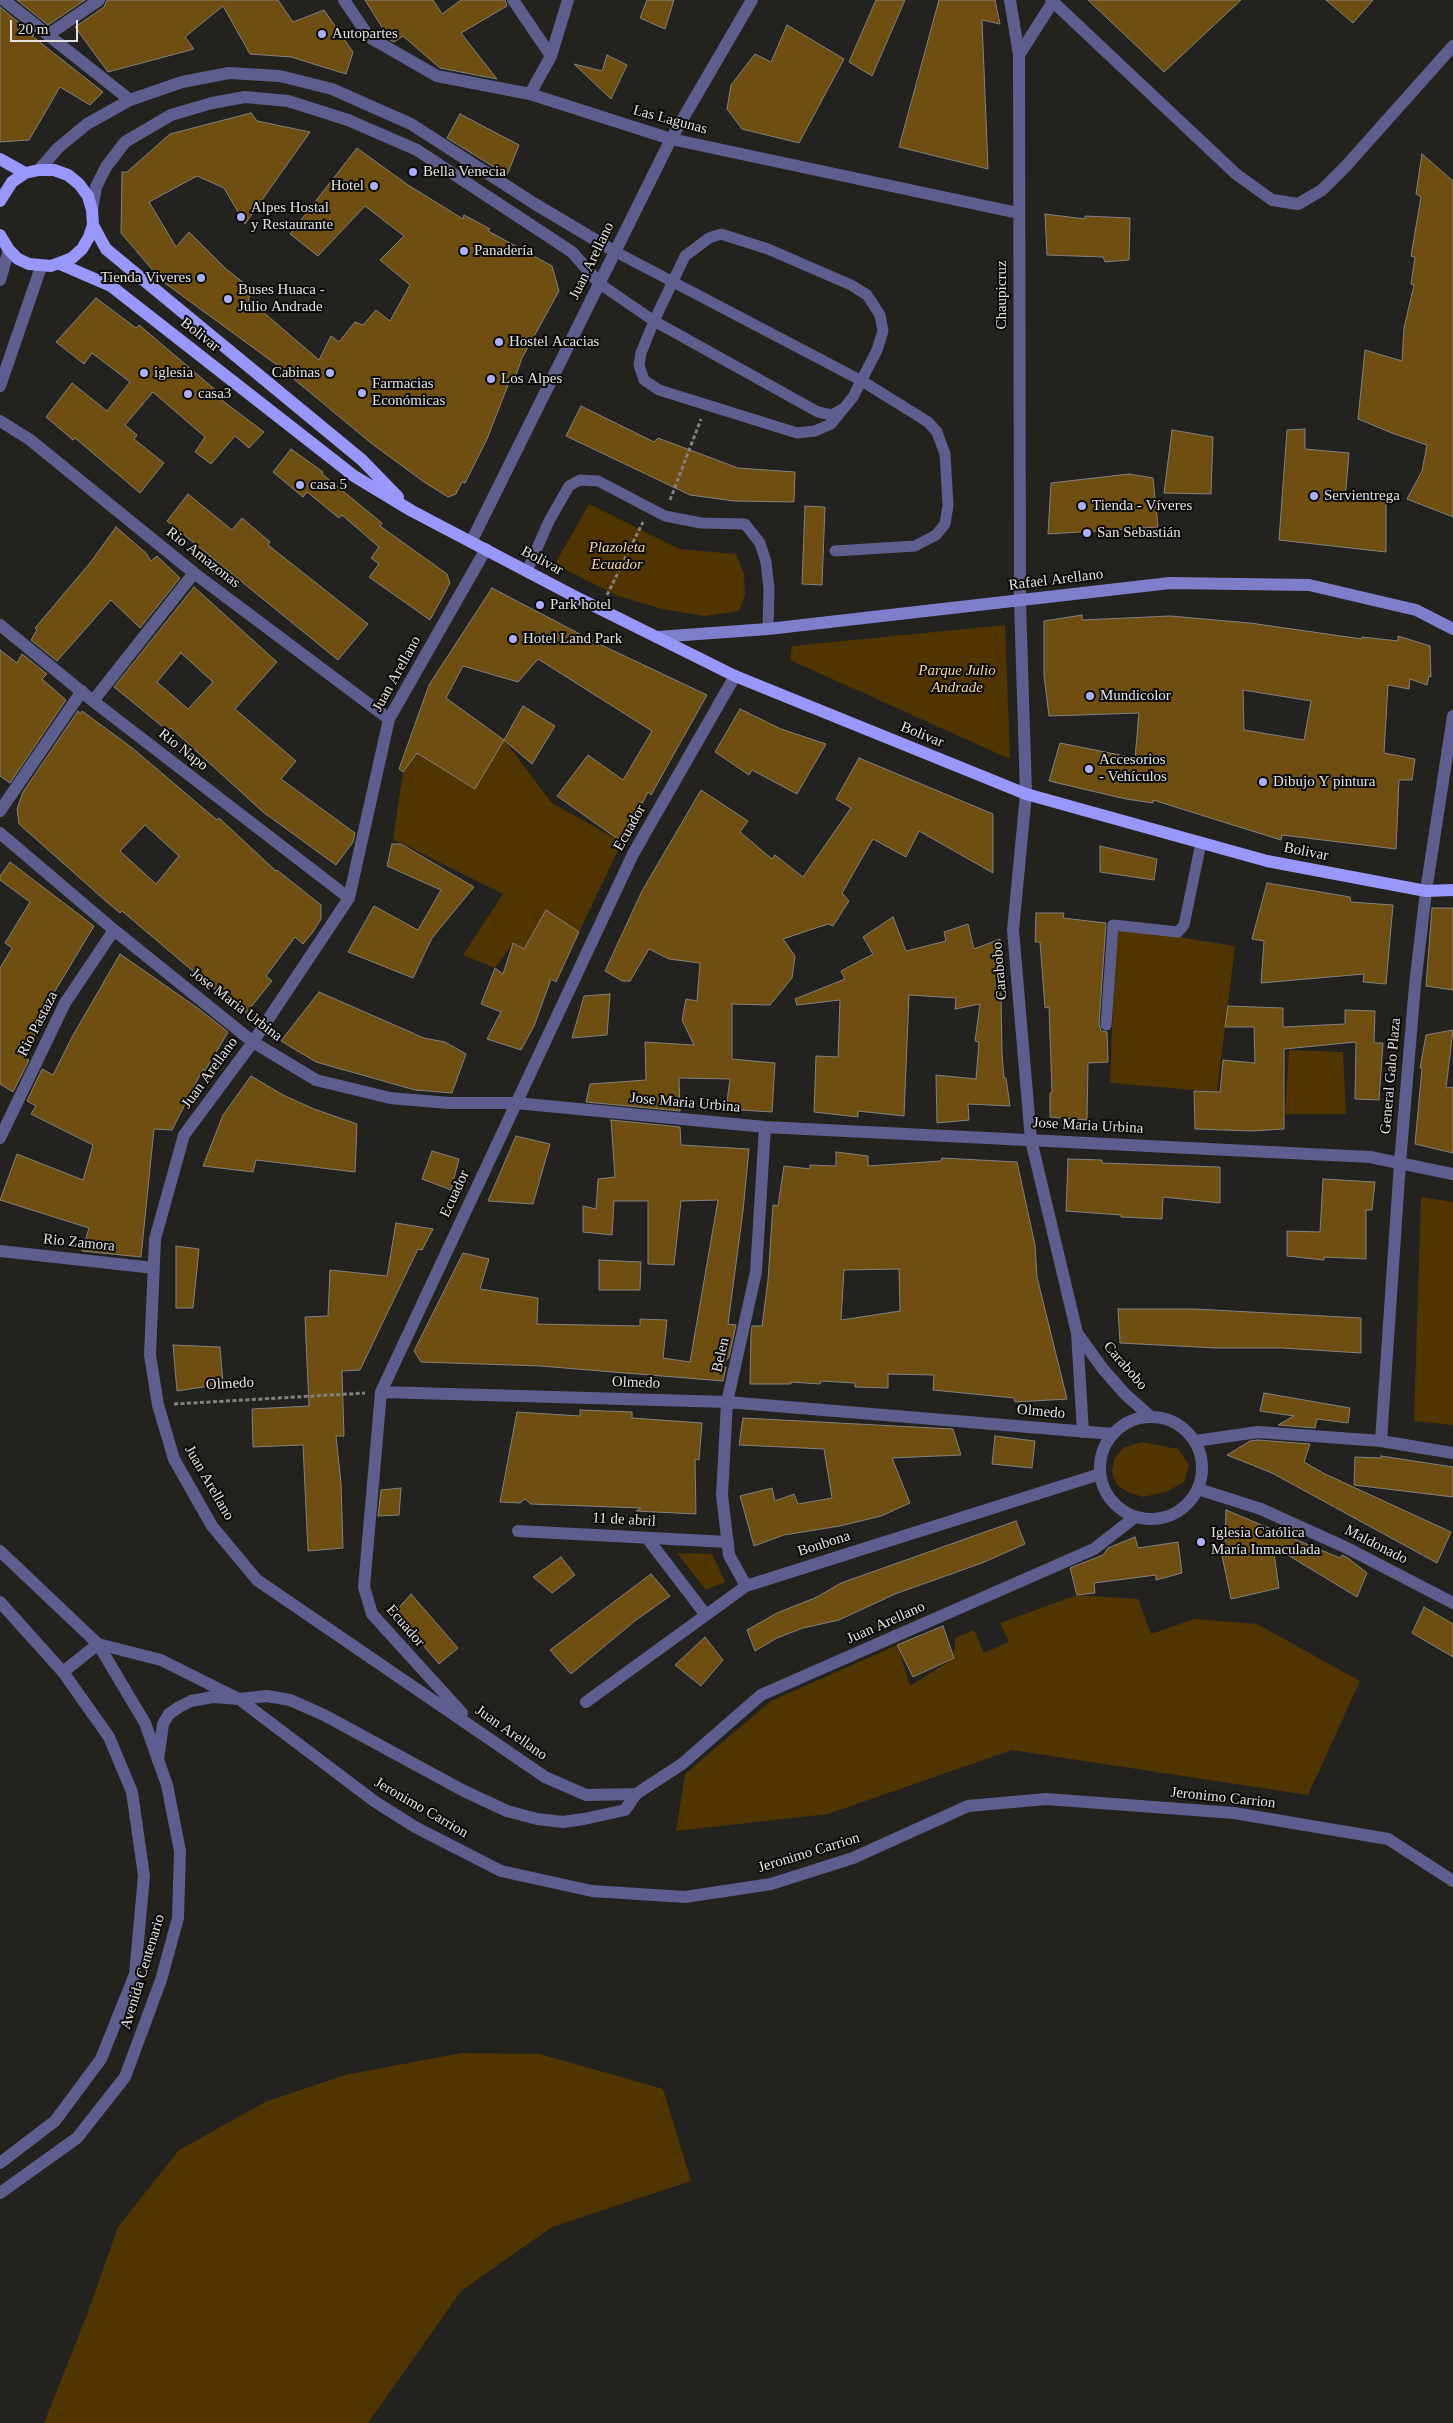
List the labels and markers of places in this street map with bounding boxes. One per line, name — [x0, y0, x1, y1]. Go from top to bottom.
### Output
place label: Autopartes — [332, 25, 398, 43]
marker: Autopartes — [316, 28, 328, 40]
place label: Bella Venecia — [423, 163, 506, 181]
marker: Bella Venecia — [407, 166, 419, 178]
place label: Hotel — [331, 177, 364, 195]
marker: Hotel — [368, 180, 380, 192]
place label: Alpes Hostal y Restaurante — [251, 199, 333, 234]
marker: Alpes Hostal y Restaurante — [235, 211, 247, 223]
place label: Panadería — [474, 242, 533, 260]
marker: Panadería — [458, 245, 470, 257]
place label: Tienda Viveres — [100, 269, 191, 287]
marker: Tienda Viveres — [195, 272, 207, 284]
place label: Buses Huaca - Julio Andrade — [238, 281, 325, 316]
marker: Buses Huaca - Julio Andrade — [222, 293, 234, 305]
place label: Hostel Acacias — [509, 333, 599, 351]
marker: Hostel Acacias — [493, 336, 505, 348]
place label: iglesia — [154, 364, 193, 382]
place label: Cabinas — [272, 364, 320, 382]
marker: iglesia — [138, 367, 150, 379]
marker: Cabinas — [324, 367, 336, 379]
place label: Los Alpes — [501, 370, 562, 388]
marker: Los Alpes — [485, 373, 497, 385]
place label: Farmacias Económicas — [372, 375, 445, 410]
place label: casa3 — [198, 385, 231, 403]
marker: Farmacias Económicas — [356, 387, 368, 399]
marker: casa3 — [182, 388, 194, 400]
place label: casa 5 — [310, 476, 347, 494]
marker: casa 5 — [294, 479, 306, 491]
place label: Servientrega — [1324, 487, 1400, 505]
marker: Servientrega — [1308, 490, 1320, 502]
place label: Tienda - Víveres — [1092, 497, 1192, 515]
marker: Tienda - Víveres — [1076, 500, 1088, 512]
place label: San Sebastián — [1097, 524, 1181, 542]
marker: San Sebastián — [1081, 527, 1093, 539]
place label: Park hotel — [550, 596, 611, 614]
marker: Park hotel — [534, 599, 546, 611]
place label: Hotel Land Park — [523, 630, 622, 648]
marker: Hotel Land Park — [507, 633, 519, 645]
place label: Mundicolor — [1100, 687, 1171, 705]
marker: Mundicolor — [1084, 690, 1096, 702]
place label: Accesorios - Vehículos — [1099, 751, 1167, 786]
marker: Accesorios - Vehículos — [1083, 763, 1095, 775]
place label: Dibujo Y pintura — [1273, 773, 1375, 791]
marker: Dibujo Y pintura — [1257, 776, 1269, 788]
place label: Iglesia Católica María Inmaculada — [1211, 1524, 1321, 1559]
marker: Iglesia Católica María Inmaculada — [1195, 1536, 1207, 1548]

